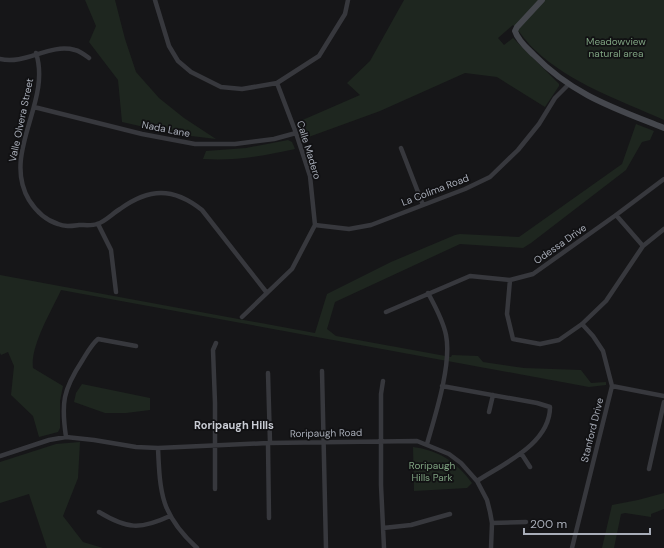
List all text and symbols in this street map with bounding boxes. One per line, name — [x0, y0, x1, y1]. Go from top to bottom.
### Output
park label: Meadowview natural area — [586, 35, 646, 60]
street label: Valle Olvera Street — [6, 77, 36, 163]
street label: Nada Lane — [141, 118, 192, 140]
street label: Calle Madero — [294, 119, 324, 181]
street label: La Colima Road — [399, 171, 471, 209]
street label: Odessa Drive — [531, 221, 589, 267]
street label: Stanford Drive — [578, 396, 606, 464]
district label: Roripaugh Hills — [194, 418, 274, 432]
street label: Roripaugh Road — [290, 426, 362, 440]
park label: Roripaugh Hills Park — [409, 459, 455, 484]
scale bar — [524, 510, 650, 536]
text: 200 m — [530, 516, 567, 532]

